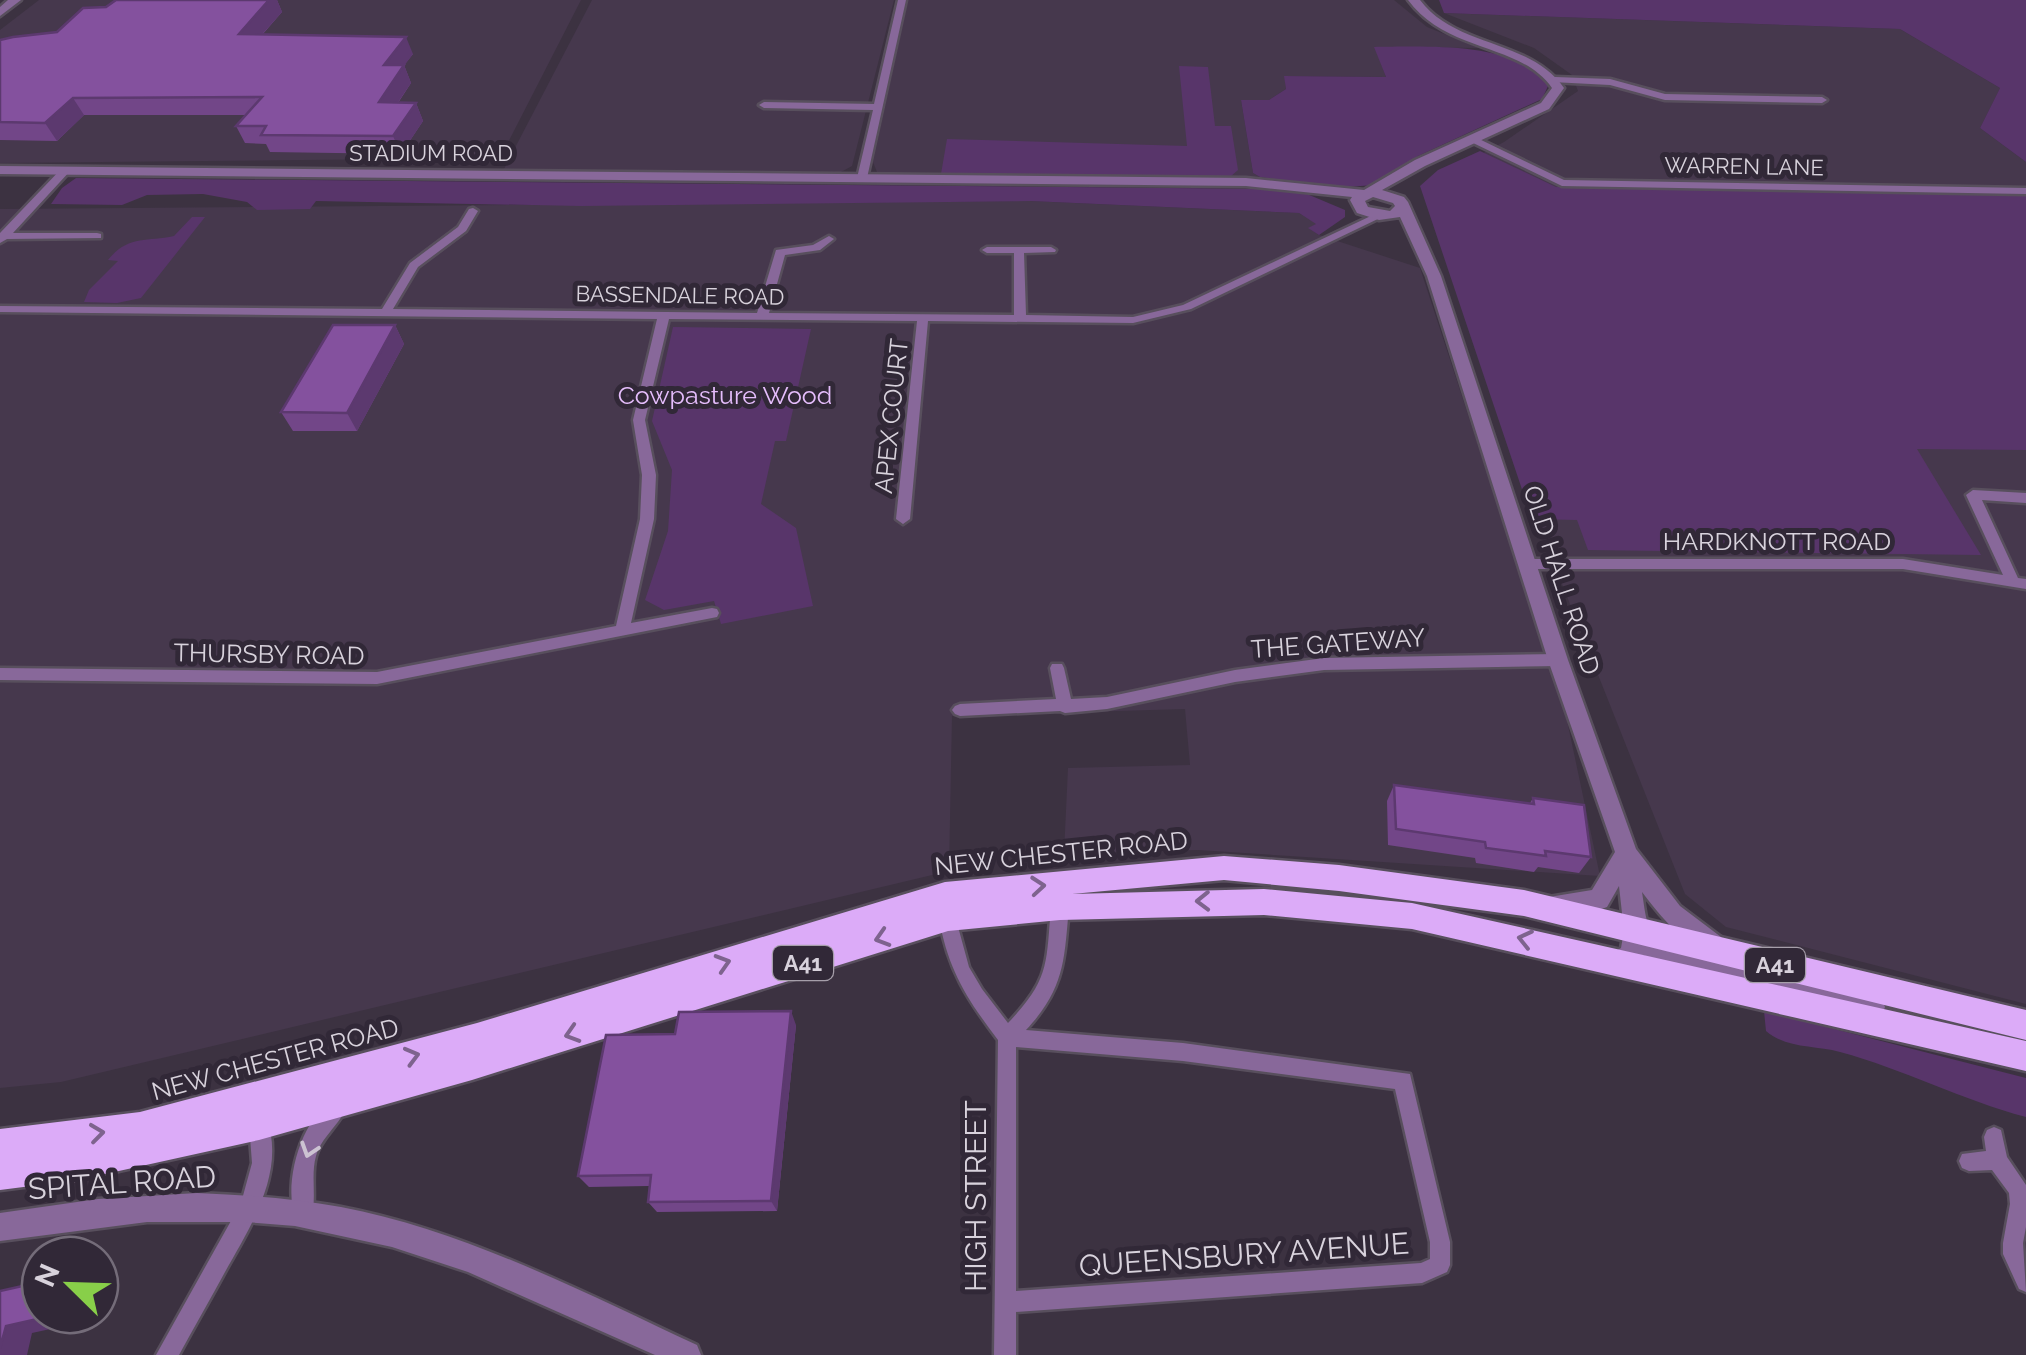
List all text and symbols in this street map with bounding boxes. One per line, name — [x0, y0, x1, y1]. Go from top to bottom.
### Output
street label: STADIUM ROAD — [349, 140, 513, 166]
street label: WARREN LANE — [1664, 152, 1824, 180]
street label: BASSENDALE ROAD — [575, 280, 785, 310]
street label: APEX COURT — [868, 337, 914, 495]
park label: Cowpasture Wood — [618, 380, 832, 410]
street label: OLD HALL ROAD — [1517, 482, 1607, 678]
street label: HARDKNOTT ROAD — [1663, 526, 1891, 556]
street label: THE GATEWAY — [1250, 622, 1426, 664]
street label: THURSBY ROAD — [173, 637, 365, 671]
street label: NEW CHESTER ROAD — [933, 825, 1189, 881]
one-way arrow — [1030, 875, 1046, 897]
one-way arrow — [1195, 890, 1210, 912]
one-way arrow — [874, 927, 891, 947]
one-way arrow — [1517, 930, 1534, 951]
road number: A41 — [773, 946, 833, 980]
road number: A41 — [1745, 948, 1805, 982]
one-way arrow — [714, 954, 731, 975]
street label: NEW CHESTER ROAD — [148, 1012, 402, 1106]
one-way arrow — [564, 1022, 581, 1043]
one-way arrow — [403, 1046, 420, 1067]
street label: HIGH STREET — [958, 1100, 993, 1292]
one-way arrow — [89, 1123, 105, 1144]
one-way arrow — [300, 1141, 320, 1158]
street label: SPITAL ROAD — [27, 1158, 217, 1207]
street label: QUEENSBURY AVENUE — [1078, 1226, 1410, 1283]
north arrow — [20, 1235, 120, 1335]
text: N — [28, 1259, 67, 1292]

